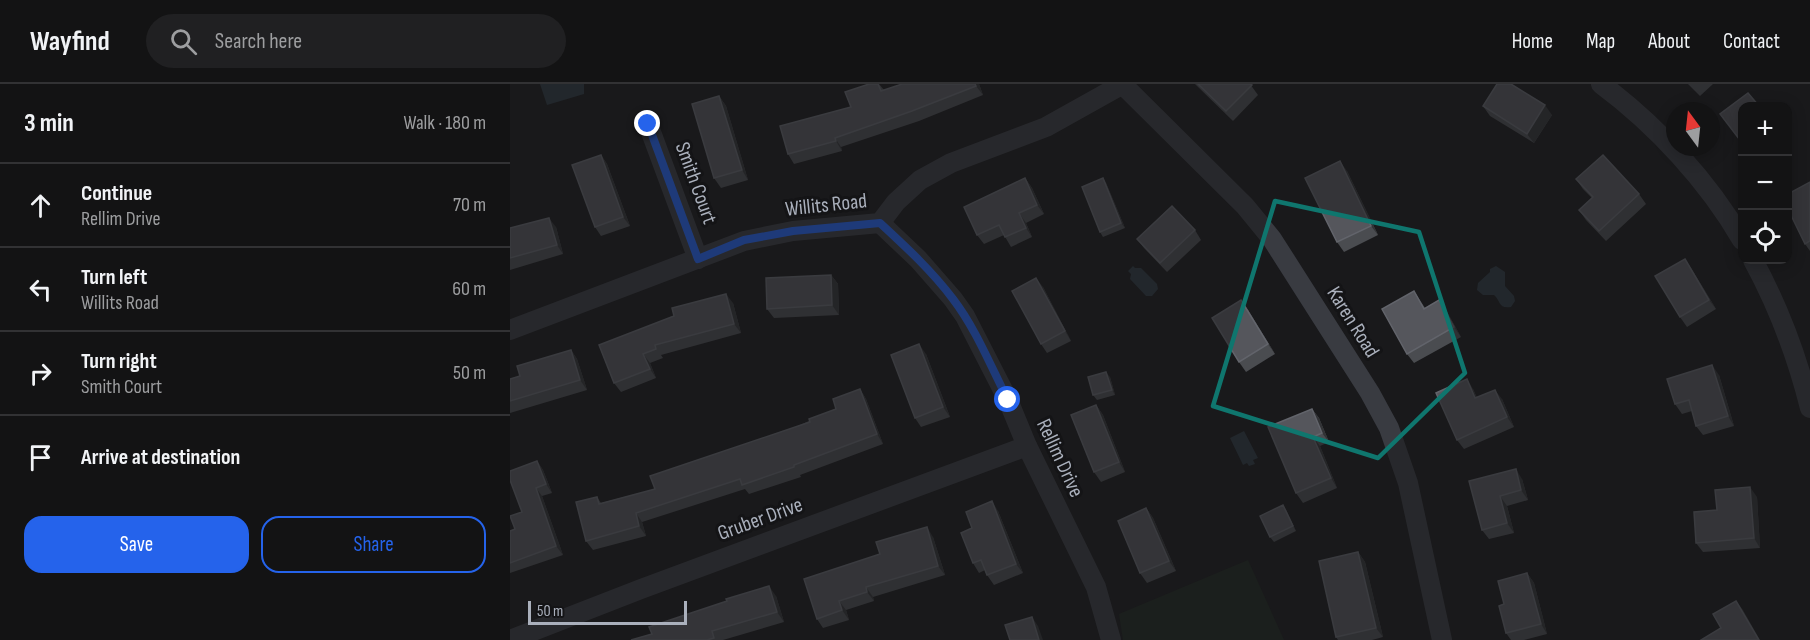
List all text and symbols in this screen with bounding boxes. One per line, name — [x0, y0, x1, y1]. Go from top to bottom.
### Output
search box — [146, 14, 566, 68]
text: Wayfind — [30, 25, 110, 58]
icon: search — [167, 25, 200, 58]
text: Search here — [215, 28, 302, 55]
text: Home — [1512, 29, 1553, 54]
text: Map — [1586, 29, 1615, 54]
text: About — [1648, 29, 1690, 54]
text: Contact — [1723, 29, 1780, 54]
north arrow — [1666, 102, 1720, 156]
map controls — [1738, 102, 1792, 264]
button: + — [1738, 102, 1792, 156]
text: 3 min — [24, 108, 74, 139]
route end — [634, 110, 660, 136]
text: Walk · 180 m — [403, 111, 486, 135]
street label: Smith Court — [670, 139, 722, 227]
button: − — [1738, 156, 1792, 210]
text: Continue — [81, 180, 152, 207]
street label: Willits Road — [784, 188, 868, 222]
icon: ahead — [24, 189, 57, 222]
text: 70 m — [453, 193, 486, 217]
text: Rellim Drive — [81, 207, 161, 231]
button: locate — [1738, 210, 1792, 264]
text: Turn left — [81, 264, 147, 291]
icon: left — [24, 273, 57, 306]
text: 60 m — [452, 277, 486, 301]
street label: Karen Road — [1321, 282, 1385, 362]
text: Willits Road — [81, 291, 159, 315]
text: Turn right — [81, 348, 157, 375]
icon: right — [24, 357, 57, 390]
text: 50 m — [453, 361, 486, 385]
text: Smith Court — [81, 375, 162, 399]
route start — [994, 386, 1020, 412]
street label: Rellim Drive — [1031, 415, 1089, 501]
icon: arrive — [24, 441, 57, 474]
text: Arrive at destination — [81, 444, 240, 471]
street label: Gruber Drive — [714, 492, 806, 546]
button: Save — [24, 516, 249, 573]
button: Share — [261, 516, 486, 573]
scale bar — [528, 598, 687, 626]
text: 50 m — [537, 602, 563, 621]

